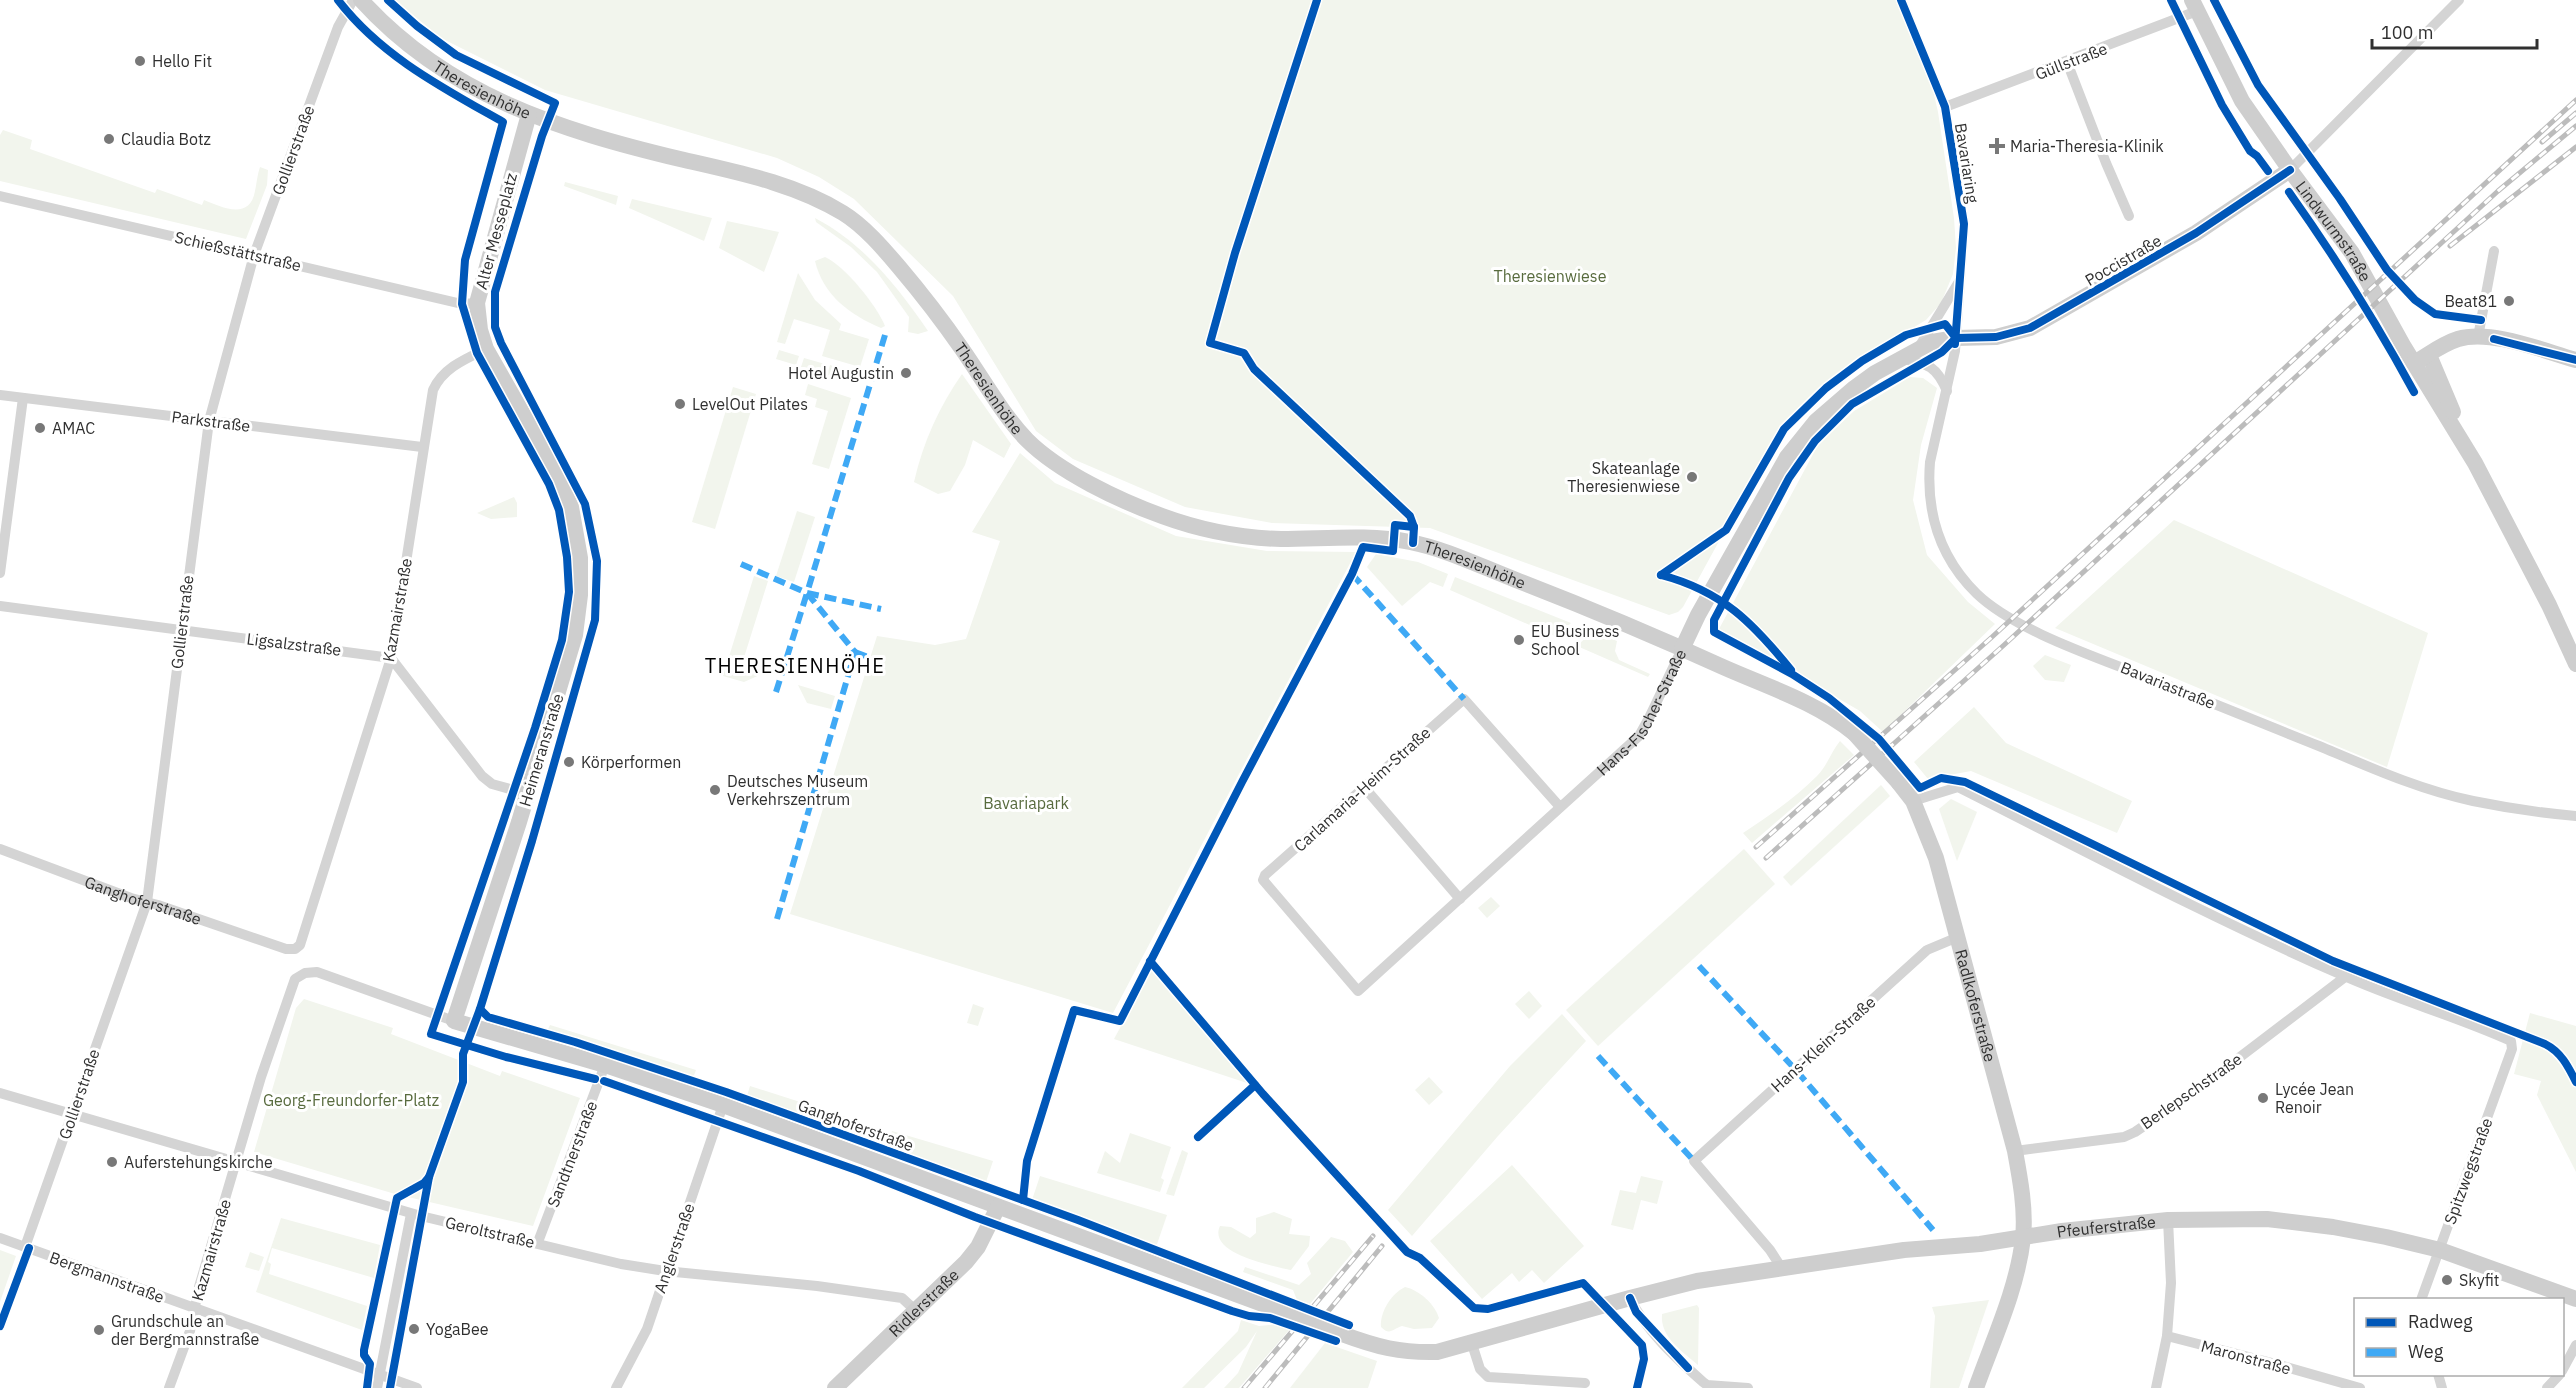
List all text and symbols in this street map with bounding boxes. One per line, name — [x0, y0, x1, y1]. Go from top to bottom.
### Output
scale bar — [2372, 12, 2537, 50]
text: 100 m — [2381, 21, 2433, 44]
street label: Güllstraße — [2032, 38, 2110, 84]
place label: Hello Fit — [152, 51, 212, 71]
marker: Hello Fit — [133, 54, 147, 68]
street label: Theresienhöhe — [430, 56, 534, 123]
street label: Gollierstraße — [268, 102, 319, 198]
street label: Bavariaring — [1951, 121, 1983, 205]
place label: Claudia Botz — [121, 129, 211, 149]
marker: Claudia Botz — [102, 132, 116, 146]
place label: Maria-Theresia-Klinik — [2010, 136, 2164, 156]
marker: Maria-Theresia-Klinik — [1988, 137, 2006, 155]
street label: Alter Messeplatz — [471, 171, 521, 291]
street label: Lindwurmstraße — [2292, 177, 2376, 285]
street label: Schießstättstraße — [173, 227, 303, 275]
street label: Poccistraße — [2081, 230, 2165, 290]
park label: Theresienwiese — [1494, 266, 1607, 286]
place label: Beat81 — [2444, 291, 2497, 311]
marker: Beat81 — [2502, 294, 2516, 308]
street label: Theresienhöhe — [950, 338, 1028, 439]
place label: Hotel Augustin — [788, 363, 894, 383]
marker: Hotel Augustin — [899, 366, 913, 380]
place label: LevelOut Pilates — [692, 394, 808, 414]
marker: LevelOut Pilates — [673, 397, 687, 411]
street label: Parkstraße — [171, 406, 252, 436]
place label: AMAC — [52, 418, 95, 438]
marker: AMAC — [33, 421, 47, 435]
place label: Skateanlage Theresienwiese — [1567, 458, 1680, 496]
marker: Skateanlage Theresienwiese — [1685, 470, 1699, 484]
street label: Theresienhöhe — [1422, 536, 1529, 593]
street label: Kazmairstraße — [378, 556, 416, 663]
street label: Gollierstraße — [166, 574, 198, 670]
place label: EU Business School — [1531, 621, 1620, 659]
street label: Ligsalzstraße — [246, 628, 343, 660]
marker: EU Business School — [1512, 633, 1526, 647]
street label: Hans-Fischer-Straße — [1592, 646, 1691, 780]
district label: THERESIENHÖHE — [705, 652, 885, 679]
street label: Bavariastraße — [2118, 657, 2218, 713]
street label: Heimeranstraße — [514, 691, 568, 809]
street label: Carlamaria-Heim-Straße — [1290, 722, 1435, 856]
place label: Körperformen — [581, 752, 681, 772]
marker: Körperformen — [562, 755, 576, 769]
place label: Deutsches Museum Verkehrszentrum — [727, 771, 868, 809]
marker: Deutsches Museum Verkehrszentrum — [708, 783, 722, 797]
park label: Bavariapark — [983, 793, 1069, 813]
street label: Ganghoferstraße — [82, 872, 204, 929]
street label: Radlkoferstraße — [1951, 947, 2001, 1064]
street label: Hans-Klein-Straße — [1767, 992, 1880, 1096]
street label: Gollierstraße — [54, 1046, 104, 1142]
street label: Berlepschstraße — [2136, 1049, 2246, 1133]
place label: Lycée Jean Renoir — [2275, 1079, 2354, 1117]
park label: Georg-Freundorfer-Platz — [263, 1090, 439, 1110]
marker: Lycée Jean Renoir — [2256, 1091, 2270, 1105]
street label: Ganghoferstraße — [795, 1095, 917, 1155]
street label: Sandtnerstraße — [543, 1098, 602, 1210]
street label: Spitzwegstraße — [2439, 1115, 2497, 1227]
place label: Auferstehungskirche — [124, 1152, 273, 1172]
marker: Auferstehungskirche — [105, 1155, 119, 1169]
street label: Kazmairstraße — [187, 1197, 235, 1303]
street label: Anglerstraße — [649, 1200, 699, 1295]
street label: Pfeuferstraße — [2055, 1211, 2157, 1242]
street label: Geroltstraße — [443, 1212, 537, 1252]
street label: Bergmannstraße — [47, 1247, 167, 1307]
street label: Ridlerstraße — [885, 1264, 963, 1341]
place label: Skyfit — [2459, 1270, 2499, 1290]
marker: Skyfit — [2440, 1273, 2454, 1287]
legend — [2354, 1298, 2564, 1376]
text: Radweg — [2408, 1310, 2473, 1333]
place label: Grundschule an der Bergmannstraße — [111, 1311, 259, 1349]
place label: YogaBee — [426, 1319, 489, 1339]
marker: YogaBee — [407, 1322, 421, 1336]
marker: Grundschule an der Bergmannstraße — [92, 1323, 106, 1337]
street label: Maronstraße — [2199, 1335, 2293, 1379]
text: Weg — [2408, 1340, 2444, 1363]

